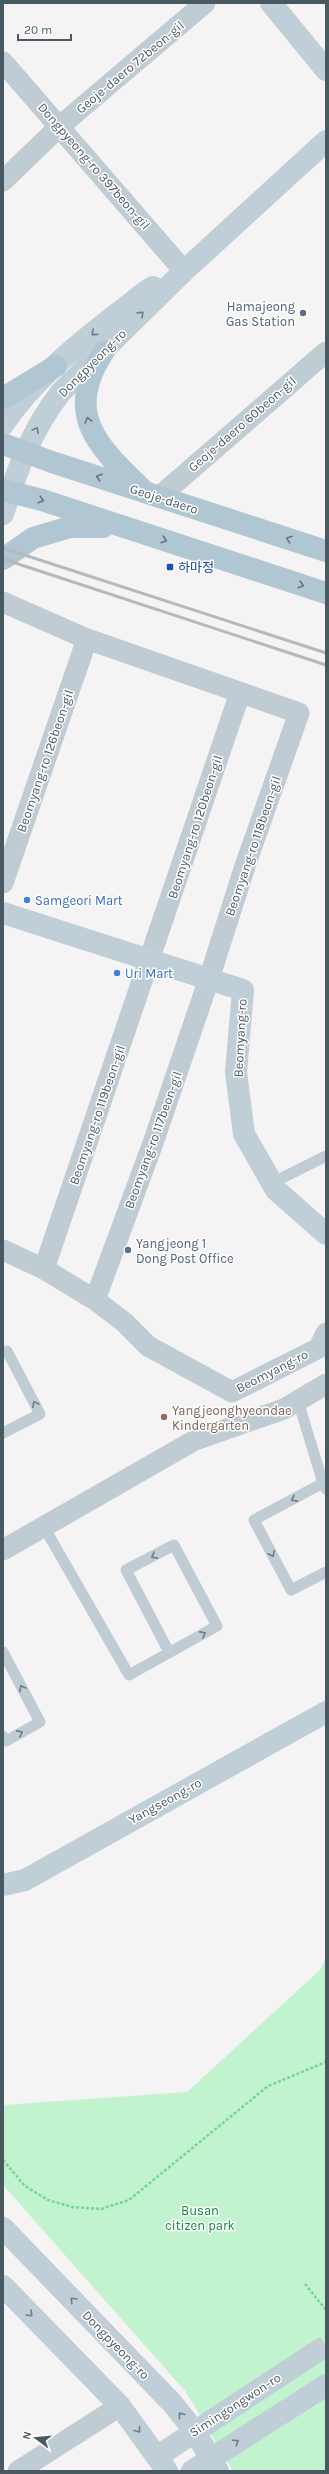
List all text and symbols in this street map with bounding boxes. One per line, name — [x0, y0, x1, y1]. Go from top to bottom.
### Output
scale bar — [18, 16, 71, 42]
street label: Geoje-daero 72beon-gil — [73, 17, 187, 117]
text: 20 m — [24, 23, 52, 37]
street label: Dongpyeong-ro 397beon-gil — [35, 100, 153, 232]
place label: Hamajeong Gas Station — [226, 299, 296, 329]
marker: Hamajeong Gas Station — [298, 308, 308, 318]
one-way arrow — [136, 311, 144, 319]
street label: Dongpyeong-ro — [55, 326, 129, 400]
one-way arrow — [92, 328, 99, 335]
street label: Geoje-daero 60beon-gil — [185, 373, 299, 475]
one-way arrow — [84, 417, 93, 424]
one-way arrow — [31, 427, 38, 434]
one-way arrow — [95, 474, 102, 482]
street label: Geoje-daero — [128, 481, 200, 517]
one-way arrow — [37, 495, 44, 504]
one-way arrow — [161, 535, 168, 544]
one-way arrow — [286, 535, 293, 544]
place label: 하마정 — [178, 560, 214, 575]
marker: 하마정 — [165, 562, 175, 572]
one-way arrow — [298, 580, 305, 588]
street label: Beomyang-ro 126beon-gil — [14, 688, 76, 834]
street label: Beomyang-ro 120beon-gil — [165, 753, 225, 901]
street label: Beomyang-ro 118beon-gil — [222, 774, 284, 918]
place label: Samgeori Mart — [35, 893, 123, 908]
marker: Samgeori Mart — [22, 895, 32, 905]
place label: Uri Mart — [125, 966, 173, 981]
marker: Uri Mart — [112, 968, 122, 978]
street label: Beomyang-ro — [230, 998, 250, 1078]
street label: Beomyang-ro 119beon-gil — [66, 1043, 128, 1187]
street label: Beomyang-ro 117beon-gil — [121, 1069, 185, 1211]
place label: Yangjeong 1 Dong Post Office — [136, 1236, 234, 1266]
marker: Yangjeong 1 Dong Post Office — [123, 1245, 133, 1255]
street label: Beomyang-ro — [234, 1346, 310, 1396]
one-way arrow — [32, 1401, 40, 1408]
place label: Yangjeonghyeondae Kindergarten — [172, 1403, 292, 1433]
marker: Yangjeonghyeondae Kindergarten — [159, 1412, 169, 1422]
one-way arrow — [291, 1494, 298, 1501]
one-way arrow — [267, 1550, 275, 1558]
one-way arrow — [150, 1551, 158, 1558]
one-way arrow — [199, 1631, 206, 1638]
one-way arrow — [19, 1685, 27, 1692]
one-way arrow — [16, 1730, 23, 1738]
street label: Yangseong-ro — [126, 1775, 204, 1827]
park label: Busan citizen park — [165, 2203, 235, 2233]
one-way arrow — [70, 2297, 78, 2305]
street label: Dongpyeong-ro — [79, 2307, 153, 2383]
one-way arrow — [25, 2309, 33, 2317]
street label: Simingongwon-ro — [186, 2370, 284, 2440]
one-way arrow — [179, 2412, 186, 2419]
north arrow — [16, 2418, 56, 2458]
one-way arrow — [133, 2425, 140, 2432]
text: N — [20, 2430, 34, 2441]
one-way arrow — [232, 2439, 239, 2447]

